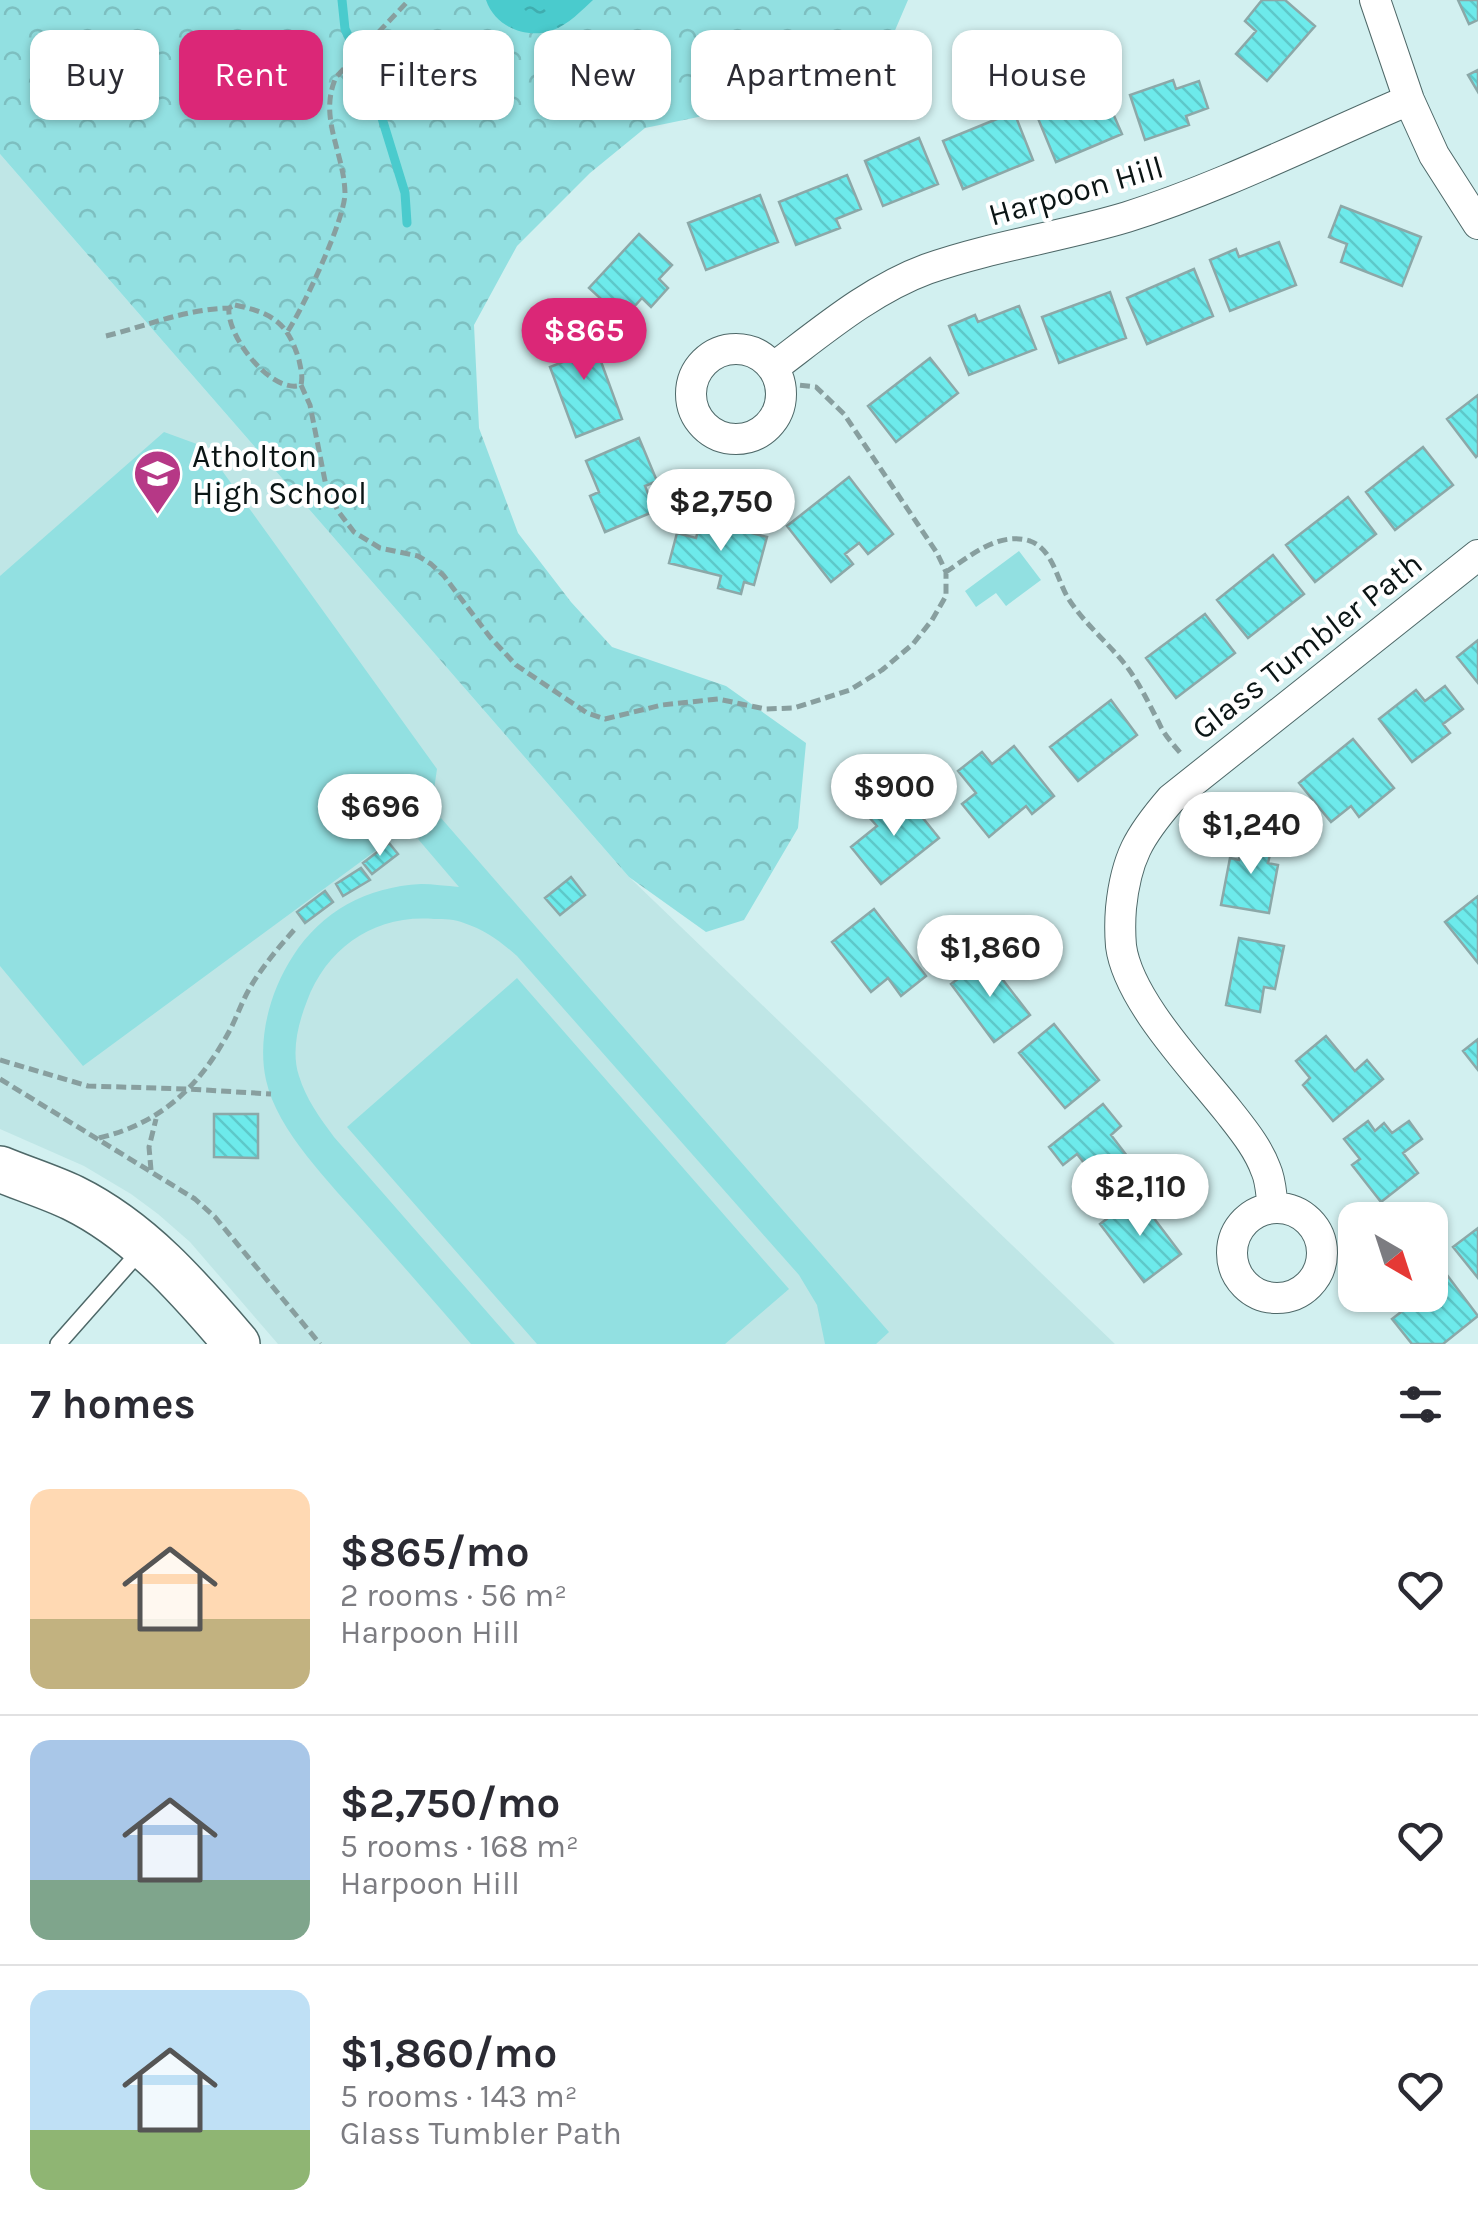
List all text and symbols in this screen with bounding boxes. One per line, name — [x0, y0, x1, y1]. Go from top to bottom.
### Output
chip: Buy — [30, 30, 159, 120]
chip: Rent — [179, 30, 323, 120]
chip: Filters — [343, 30, 514, 120]
chip: New — [534, 30, 671, 120]
chip: Apartment — [691, 30, 932, 120]
chip: House — [952, 30, 1122, 120]
street label: Harpoon Hill — [984, 148, 1168, 234]
pin: $865 — [525, 298, 643, 383]
text: $865 — [544, 312, 624, 349]
place label: Atholton High School — [192, 438, 367, 512]
school or university icon: Atholton High School — [131, 448, 183, 516]
pin: $2,750 — [640, 469, 802, 554]
text: $2,750 — [669, 483, 773, 520]
street label: Glass Tumbler Path — [1185, 545, 1429, 747]
pin: $900 — [835, 754, 953, 839]
text: $900 — [853, 768, 935, 805]
pin: $696 — [321, 774, 439, 859]
text: $696 — [340, 788, 420, 825]
pin: $1,240 — [1170, 792, 1332, 877]
text: $1,240 — [1201, 806, 1301, 843]
pin: $1,860 — [909, 915, 1071, 1000]
text: $1,860 — [939, 929, 1041, 966]
pin: $2,110 — [1059, 1154, 1221, 1239]
text: $2,110 — [1094, 1168, 1186, 1205]
north arrow — [1338, 1202, 1448, 1312]
map controls — [1338, 1202, 1448, 1312]
icon: filters — [1393, 1377, 1448, 1432]
text: 7 homes — [30, 1379, 196, 1429]
text: $865/mo — [340, 1527, 529, 1577]
icon: home — [110, 1529, 230, 1649]
icon: heart — [1393, 1562, 1448, 1617]
text: 2 rooms · 56 m² — [340, 1577, 567, 1614]
text: Harpoon Hill — [340, 1614, 520, 1651]
text: $2,750/mo — [340, 1778, 560, 1828]
icon: home — [110, 1780, 230, 1900]
icon: heart — [1393, 1813, 1448, 1868]
text: 5 rooms · 168 m² — [340, 1828, 579, 1865]
text: Harpoon Hill — [340, 1865, 520, 1902]
text: $1,860/mo — [340, 2028, 557, 2078]
icon: home — [110, 2030, 230, 2150]
icon: heart — [1393, 2063, 1448, 2118]
text: 5 rooms · 143 m² — [340, 2078, 578, 2115]
text: Glass Tumbler Path — [340, 2115, 622, 2152]

